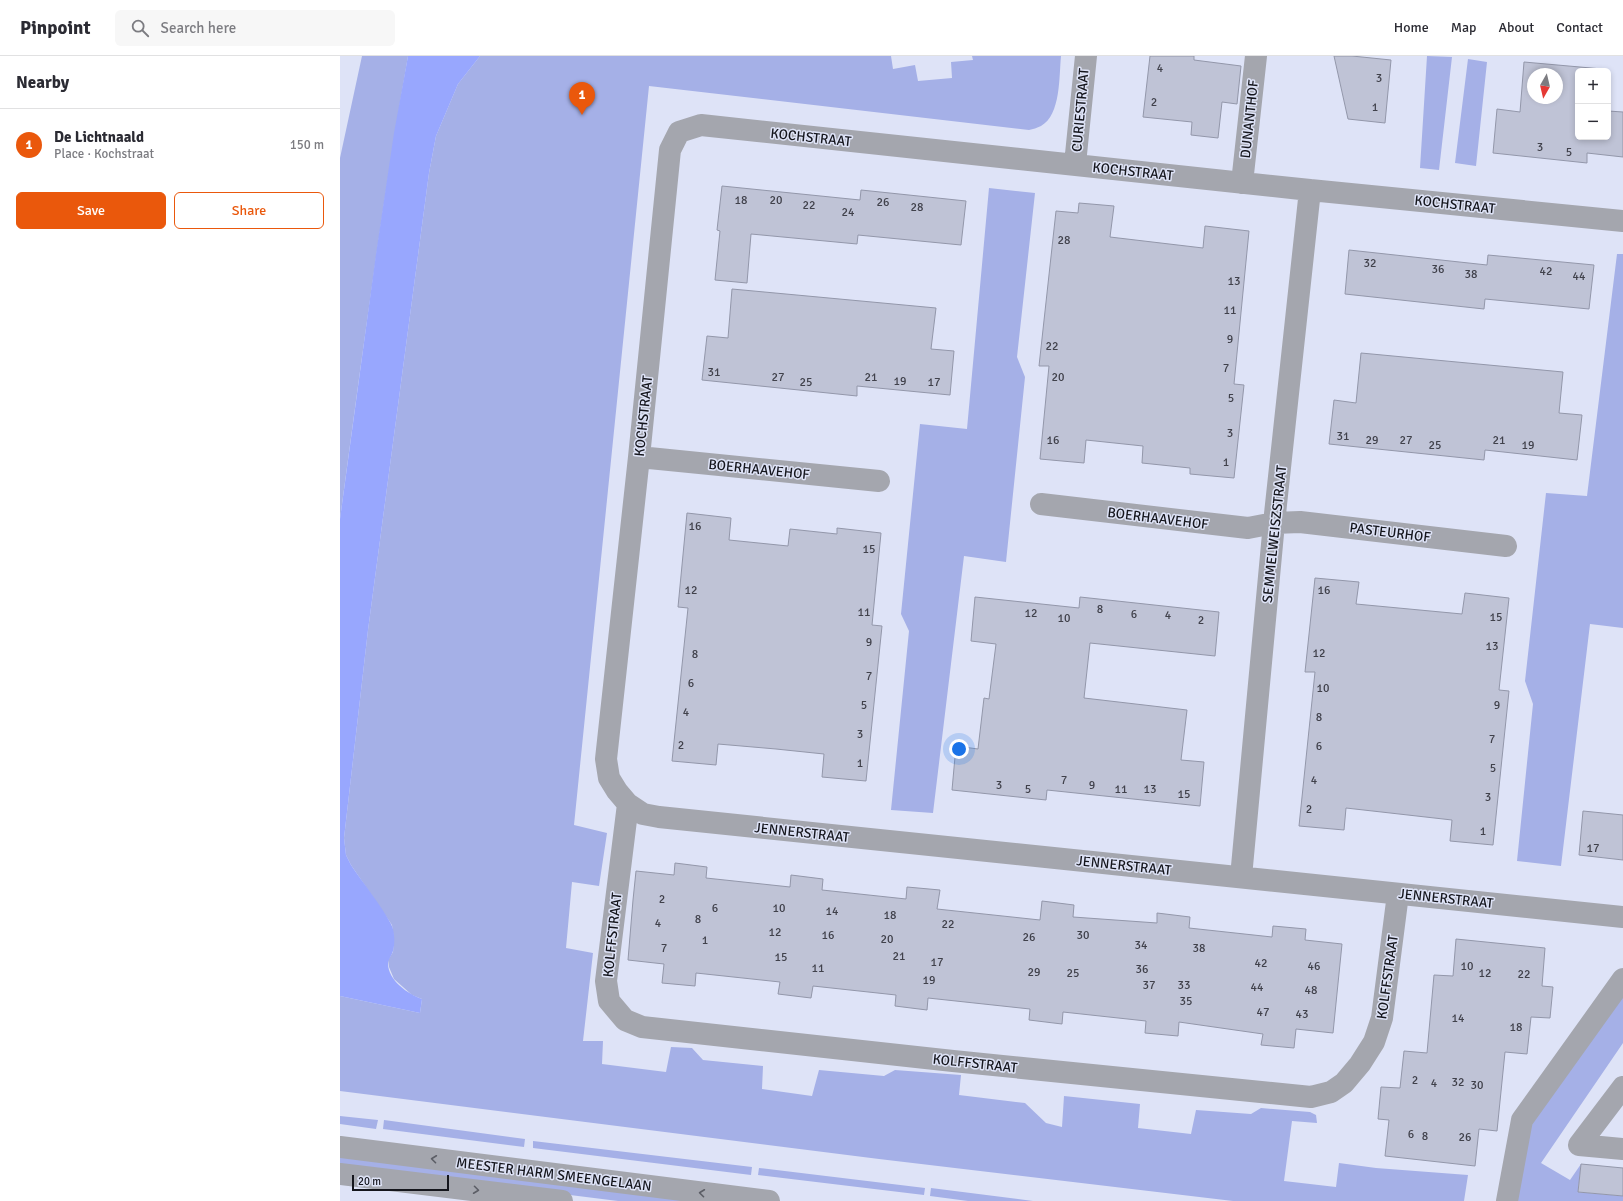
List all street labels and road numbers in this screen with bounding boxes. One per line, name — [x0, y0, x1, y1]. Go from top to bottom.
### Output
street label: CURIESTRAAT — [1068, 67, 1093, 153]
street label: DUNANTHOF — [1237, 79, 1262, 159]
street label: KOCHSTRAAT — [770, 125, 852, 150]
street label: KOCHSTRAAT — [1092, 159, 1174, 184]
street label: KOCHSTRAAT — [1414, 192, 1496, 217]
street label: KOCHSTRAAT — [631, 375, 656, 457]
street label: BOERHAAVEHOF — [707, 456, 810, 483]
street label: SEMMELWEISZSTRAAT — [1259, 464, 1290, 604]
street label: BOERHAAVEHOF — [1106, 504, 1209, 533]
street label: PASTEURHOF — [1348, 519, 1431, 546]
street label: JENNERSTRAAT — [754, 819, 850, 846]
street label: JENNERSTRAAT — [1076, 852, 1172, 879]
street label: JENNERSTRAAT — [1398, 885, 1494, 912]
street label: KOLFFSTRAAT — [600, 892, 625, 978]
street label: KOLFFSTRAAT — [1373, 934, 1402, 1020]
street label: KOLFFSTRAAT — [932, 1051, 1018, 1076]
street label: MEESTER HARM SMEENGELAAN — [455, 1154, 653, 1195]

